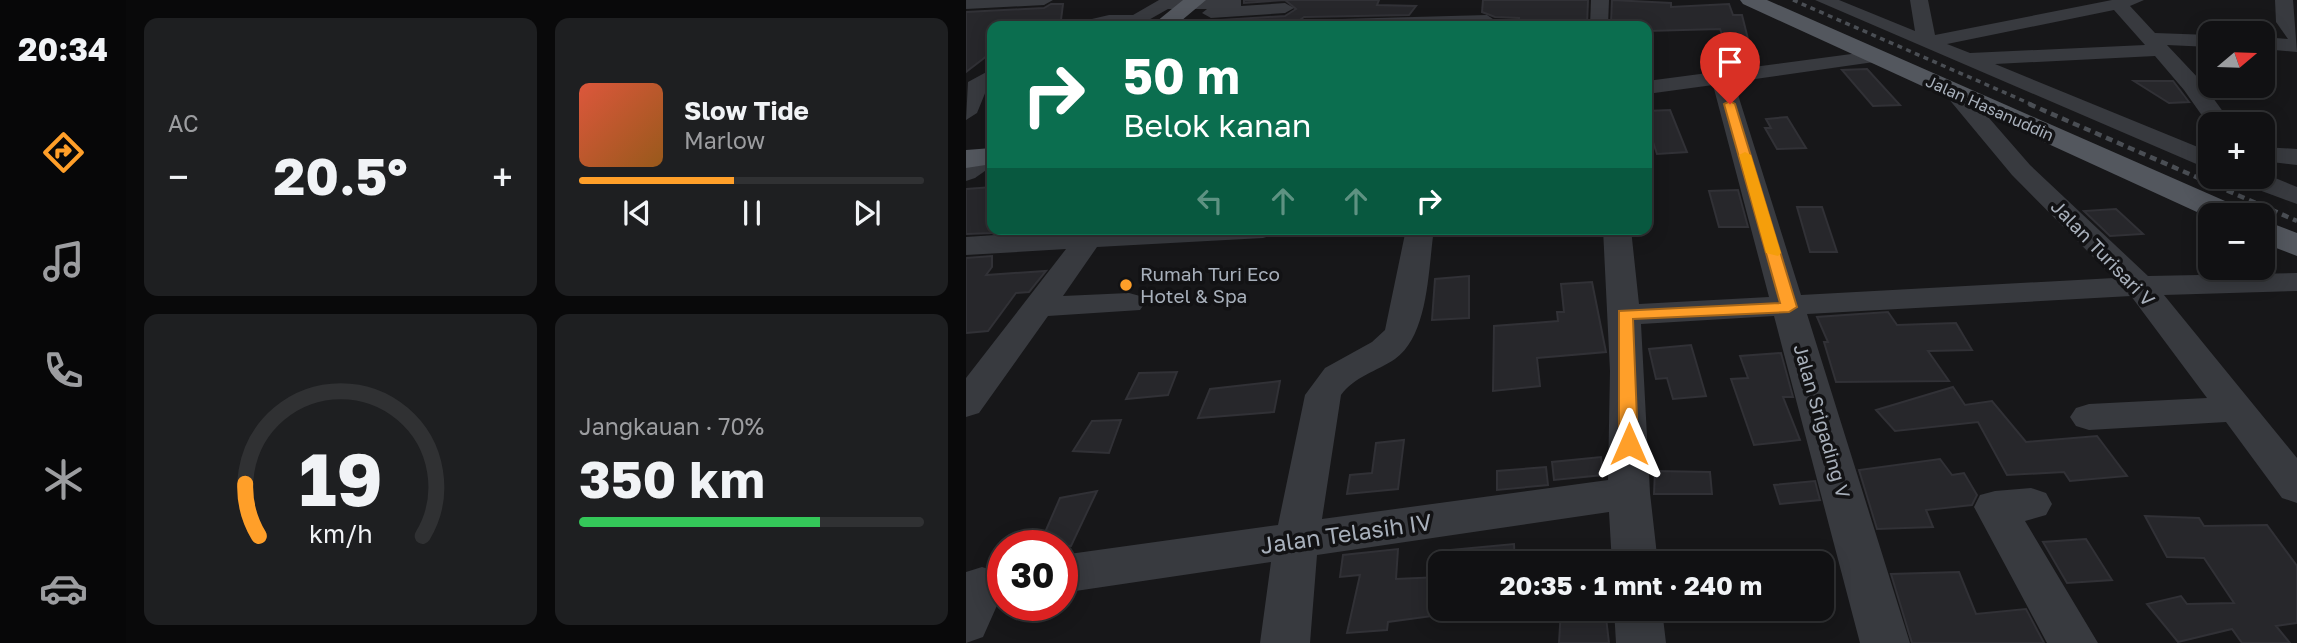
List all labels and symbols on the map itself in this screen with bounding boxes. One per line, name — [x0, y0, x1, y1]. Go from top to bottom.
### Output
north arrow — [2198, 21, 2275, 98]
pin — [1700, 32, 1760, 104]
street label: Jalan Hasanuddin — [1923, 71, 2057, 145]
street label: Jalan Turisari V — [2047, 195, 2160, 311]
place label: Rumah Turi Eco Hotel & Spa — [1140, 262, 1280, 307]
marker: Rumah Turi Eco Hotel & Spa — [1118, 277, 1134, 293]
street label: Jalan Srigading V — [1789, 341, 1856, 501]
position arrow — [1592, 407, 1666, 481]
street label: Jalan Telasih IV — [1258, 507, 1433, 559]
speed limit sign: 30 — [987, 530, 1078, 621]

